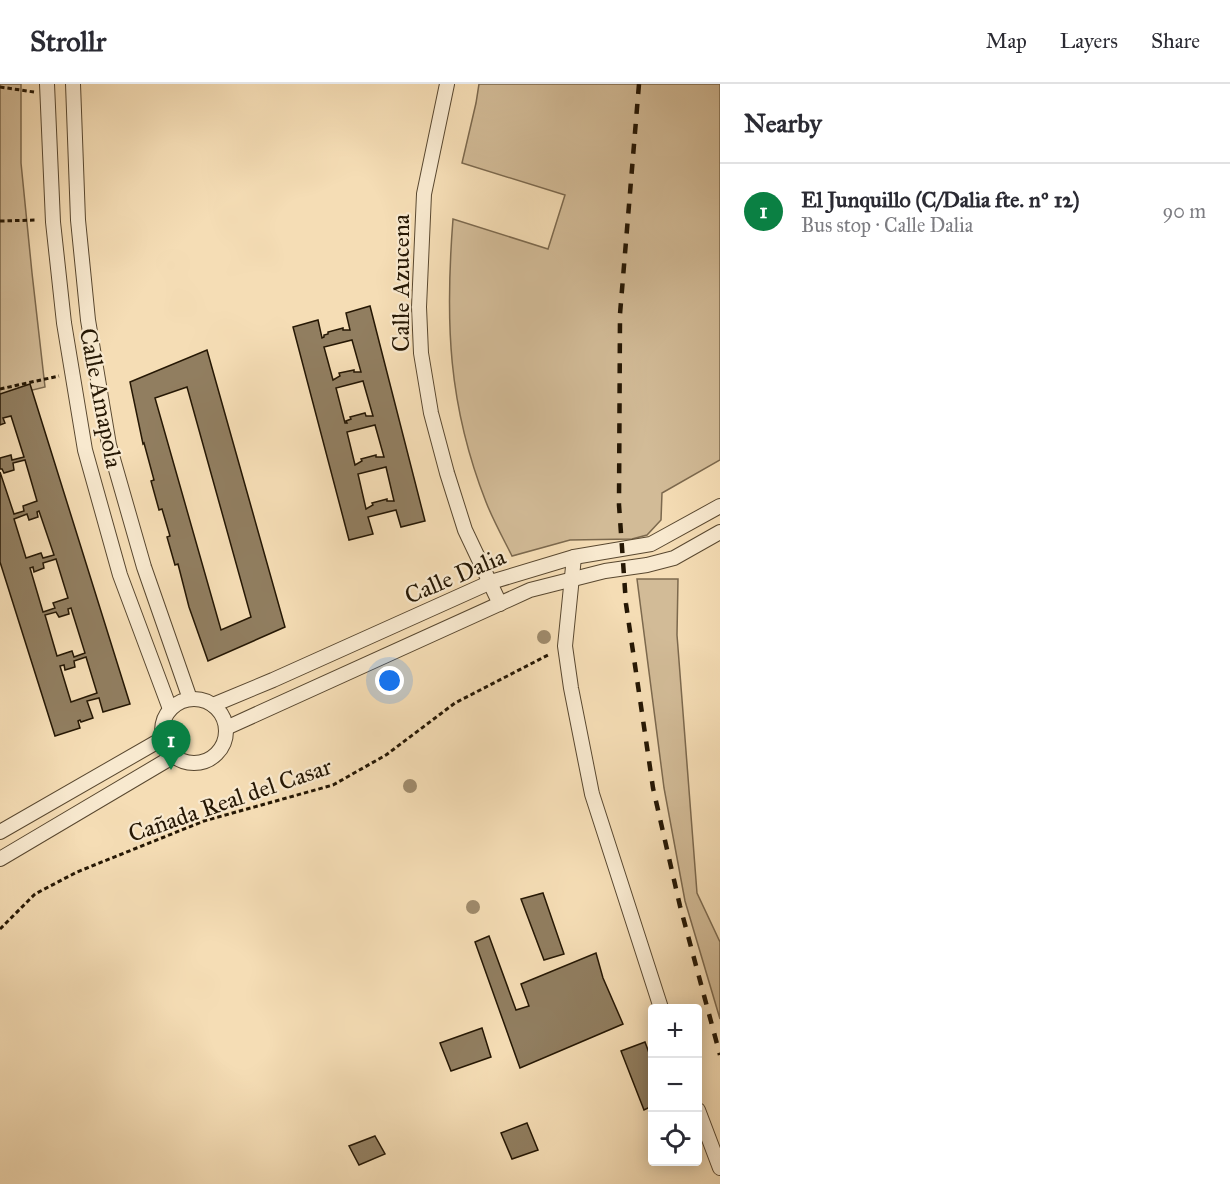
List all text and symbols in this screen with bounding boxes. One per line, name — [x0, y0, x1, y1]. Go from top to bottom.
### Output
text: Strollr — [30, 24, 106, 59]
text: Map — [986, 28, 1027, 54]
text: Layers — [1060, 28, 1118, 54]
text: Share — [1151, 28, 1200, 54]
text: Nearby — [744, 107, 822, 139]
text: El Junquillo (C/Dalia fte. nº 12) — [801, 186, 1080, 213]
text: 1 — [760, 199, 767, 223]
text: 90 m — [1163, 199, 1206, 223]
street label: Calle Azucena — [386, 213, 416, 352]
text: Bus stop · Calle Dalia — [801, 213, 973, 237]
street label: Calle Amapola — [73, 326, 129, 471]
street label: Calle Dalia — [400, 541, 511, 611]
your location — [375, 666, 404, 695]
pin: 1 — [152, 720, 190, 770]
street label: Cañada Real del Casar — [124, 751, 336, 849]
map controls — [648, 1004, 702, 1166]
button: + — [648, 1004, 702, 1058]
button: − — [648, 1058, 702, 1112]
button: locate — [648, 1112, 702, 1166]

